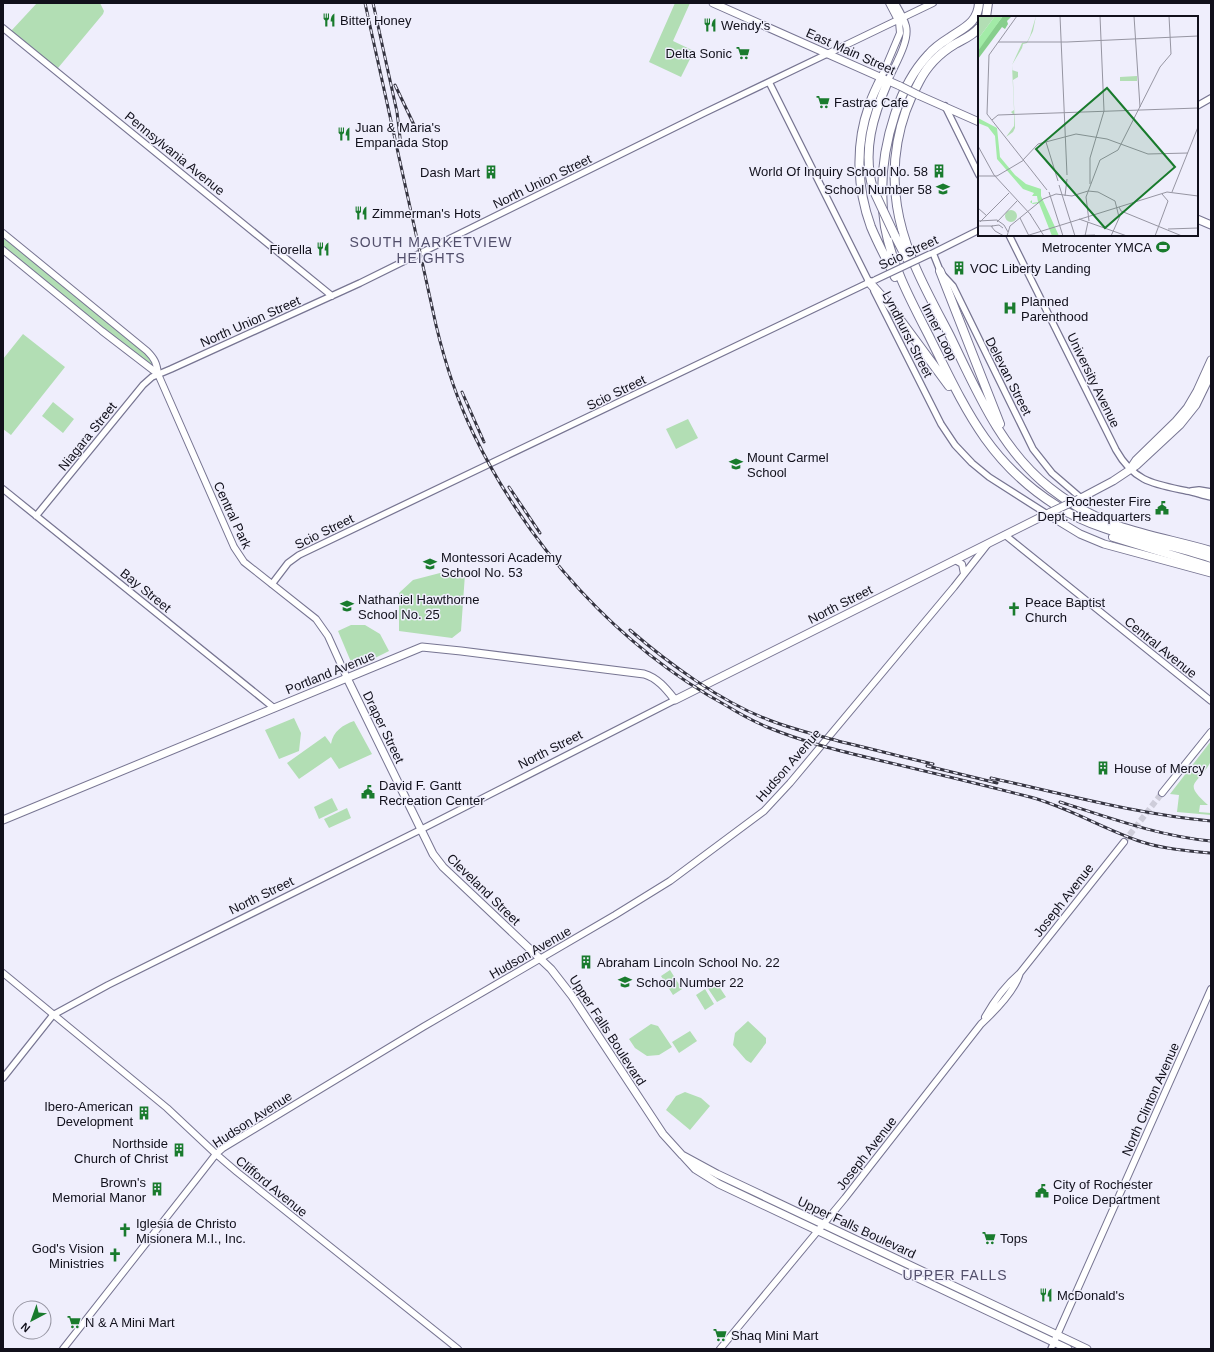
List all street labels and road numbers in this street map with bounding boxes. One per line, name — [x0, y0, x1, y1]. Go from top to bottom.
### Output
street label: East Main Street — [804, 25, 898, 78]
street label: Pennsylvania Avenue — [122, 109, 228, 198]
street label: North Union Street — [491, 151, 594, 212]
street label: Scio Street — [876, 232, 941, 273]
street label: Lyndhurst Street — [879, 289, 936, 380]
street label: North Union Street — [198, 293, 303, 350]
street label: Inner Loop — [919, 301, 960, 363]
street label: University Avenue — [1064, 330, 1123, 430]
street label: Delevan Street — [982, 335, 1035, 418]
street label: Scio Street — [584, 372, 648, 413]
street label: Niagara Street — [55, 399, 120, 474]
street label: Central Park — [210, 479, 255, 552]
street label: Scio Street — [292, 511, 356, 552]
street label: Bay Street — [117, 565, 174, 616]
street label: North Street — [806, 582, 875, 627]
street label: Central Avenue — [1122, 614, 1200, 681]
street label: Portland Avenue — [283, 648, 377, 697]
street label: Draper Street — [360, 689, 408, 766]
street label: Hudson Avenue — [753, 726, 824, 805]
street label: North Street — [516, 727, 585, 772]
street label: Cleveland Street — [444, 851, 524, 928]
street label: Joseph Avenue — [1030, 861, 1097, 940]
street label: North Street — [226, 873, 296, 918]
street label: Hudson Avenue — [487, 923, 574, 982]
street label: Upper Falls Boulevard — [566, 972, 649, 1088]
street label: North Clinton Avenue — [1119, 1040, 1182, 1158]
street label: Hudson Avenue — [210, 1088, 295, 1151]
street label: Joseph Avenue — [833, 1114, 900, 1193]
street label: Clifford Avenue — [233, 1153, 310, 1220]
street label: Upper Falls Boulevard — [795, 1193, 918, 1261]

